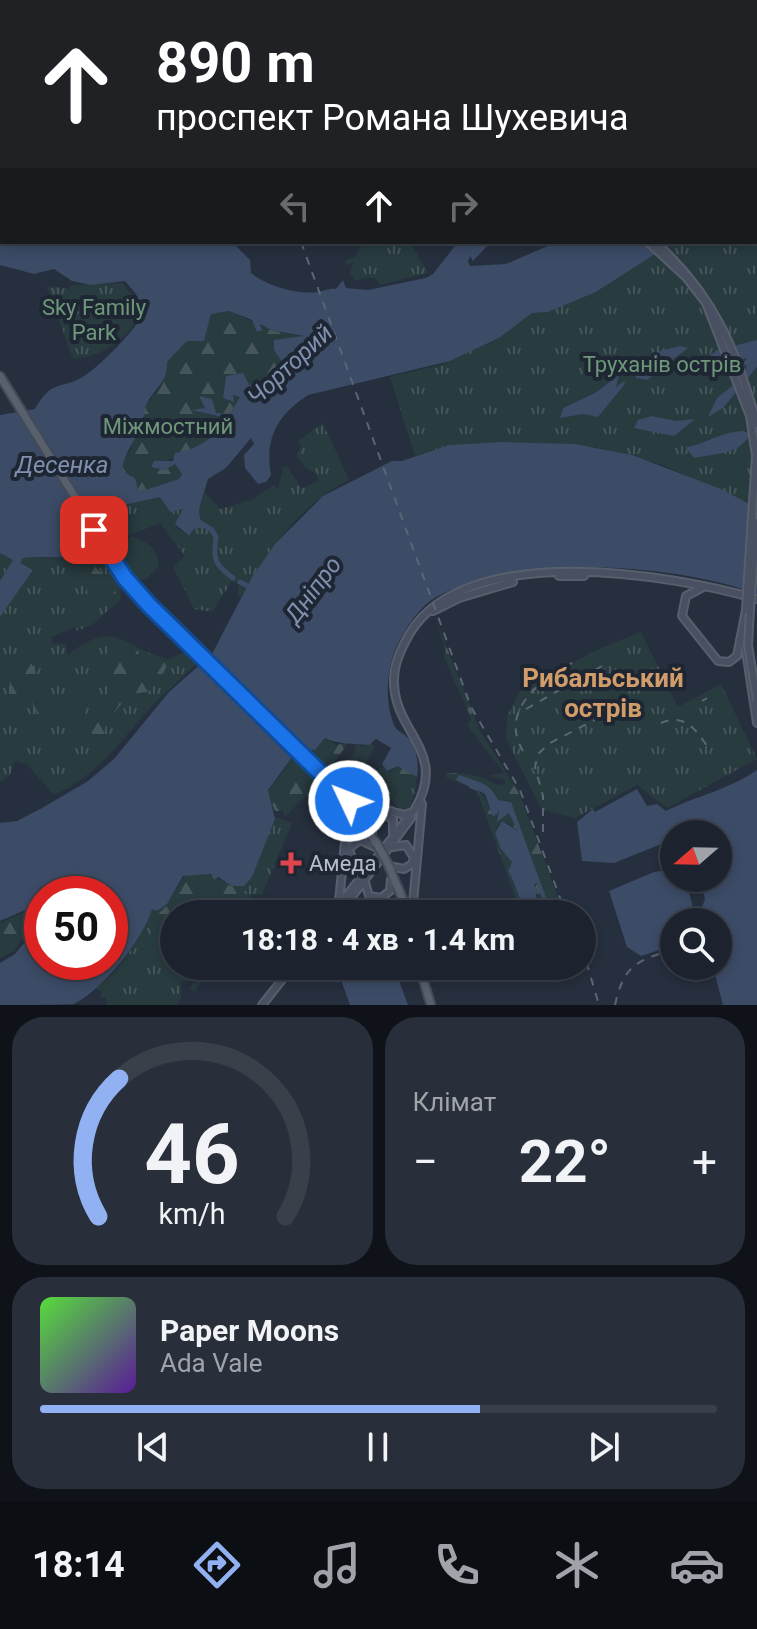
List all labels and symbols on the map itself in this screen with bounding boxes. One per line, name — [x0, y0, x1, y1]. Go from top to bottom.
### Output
park label: Sky Family Park — [42, 295, 147, 345]
water label: Чорторий — [242, 319, 338, 411]
park label: Труханів острів — [583, 352, 741, 377]
park label: Міжмостний — [103, 414, 233, 439]
water label: Десенка — [13, 451, 109, 479]
pin — [60, 496, 128, 564]
water label: Дніпро — [278, 551, 347, 631]
district label: Рибальський острів — [522, 663, 684, 723]
position arrow — [307, 759, 391, 843]
north arrow — [660, 820, 732, 892]
place label: Амеда — [309, 851, 377, 876]
marker: Амеда — [280, 852, 302, 874]
speed limit sign: 50 — [24, 876, 128, 980]

